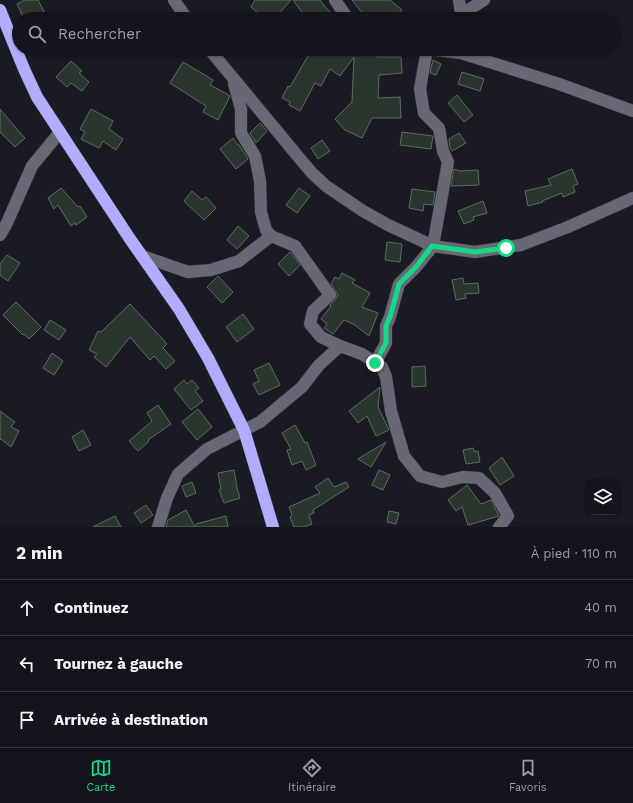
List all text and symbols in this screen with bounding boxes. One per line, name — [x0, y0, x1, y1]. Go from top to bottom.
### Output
search box — [12, 12, 621, 56]
icon: search — [26, 23, 48, 45]
text: Rechercher — [58, 25, 141, 43]
route start — [497, 239, 515, 257]
route end — [366, 354, 384, 372]
map controls — [585, 479, 621, 515]
button: layers — [585, 479, 621, 515]
text: 2 min — [16, 543, 62, 563]
text: À pied · 110 m — [531, 546, 617, 561]
icon: ahead — [16, 597, 38, 619]
text: Continuez — [54, 599, 128, 617]
text: 40 m — [584, 600, 617, 615]
icon: left — [16, 653, 38, 675]
text: Tournez à gauche — [54, 655, 183, 673]
text: 70 m — [585, 656, 617, 671]
icon: arrive — [16, 709, 38, 731]
text: Arrivée à destination — [54, 711, 208, 729]
tab: Carte — [86, 757, 115, 794]
tab: Itinéraire — [288, 757, 336, 794]
tab: Favoris — [509, 757, 547, 794]

